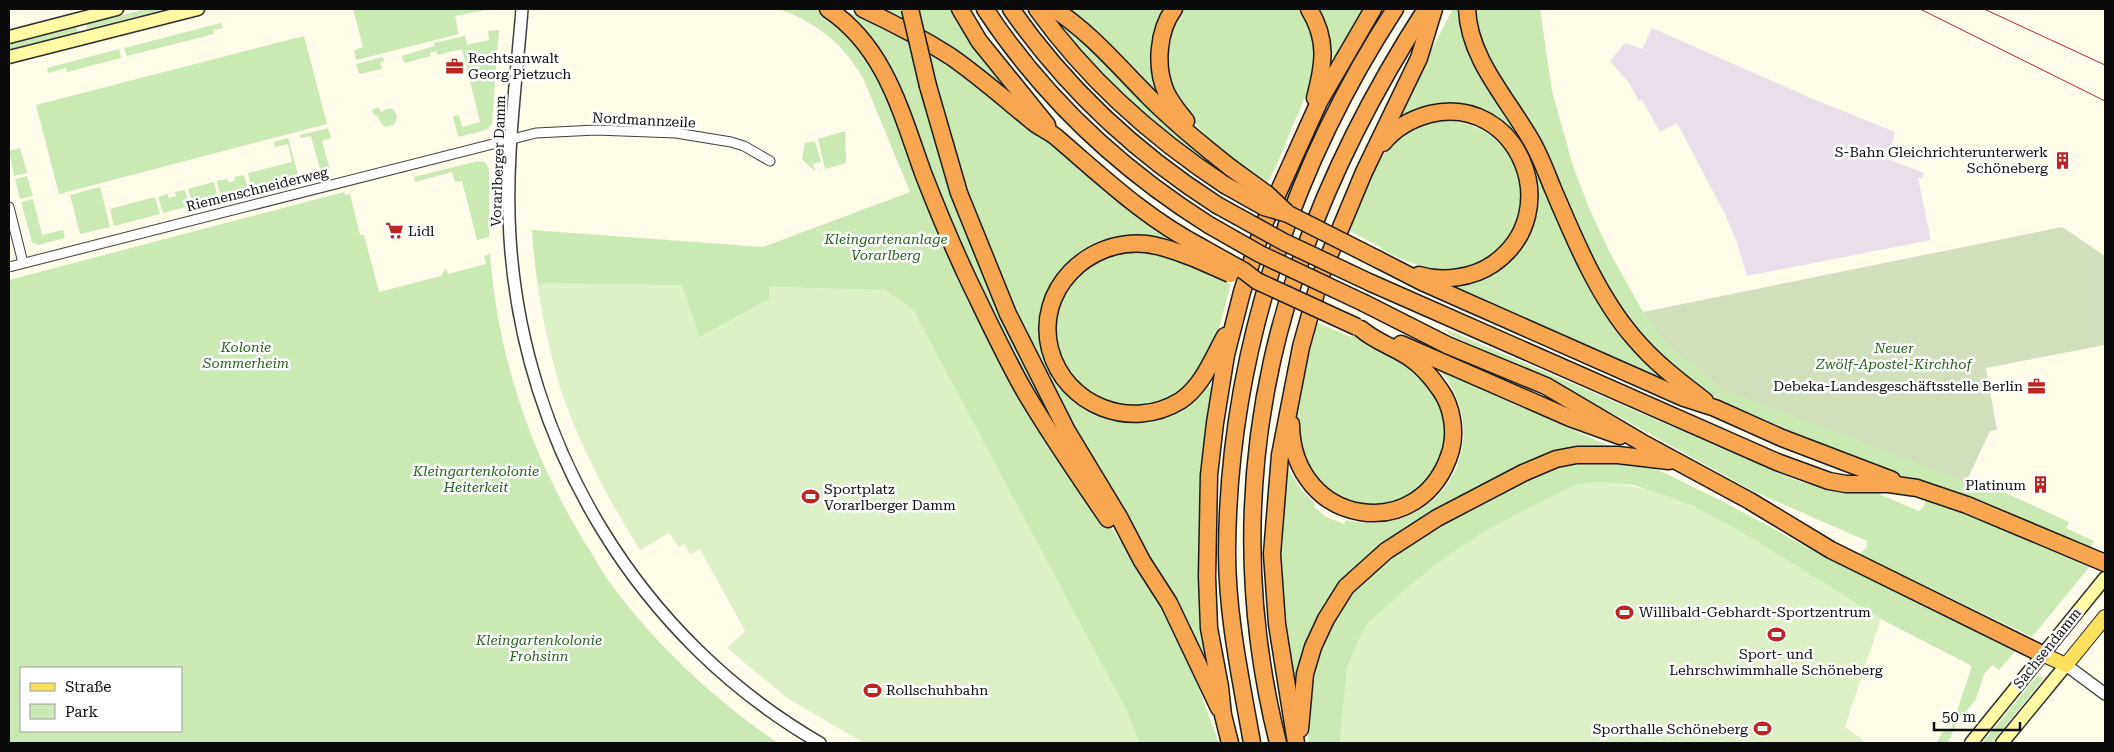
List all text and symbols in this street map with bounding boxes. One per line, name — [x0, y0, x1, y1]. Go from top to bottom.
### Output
place label: Rechtsanwalt Georg Pietzuch — [468, 50, 571, 82]
office icon: Rechtsanwalt Georg Pietzuch — [444, 56, 464, 76]
street label: Vorarlberger Damm — [488, 95, 508, 227]
street label: Nordmannzeile — [592, 109, 696, 131]
place label: S-Bahn Gleichrichterunterwerk Schöneberg — [1835, 144, 2048, 176]
building icon: S-Bahn Gleichrichterunterwerk Schöneberg — [2052, 150, 2072, 170]
street label: Riemenschneiderweg — [184, 164, 330, 214]
supermarket icon: Lidl — [384, 221, 404, 241]
place label: Lidl — [408, 223, 435, 239]
park label: Kleingartenanlage Vorarlberg — [823, 231, 948, 263]
park label: Kolonie Sommerheim — [202, 339, 289, 371]
park label: Neuer Zwölf-Apostel-Kirchhof — [1815, 340, 1973, 372]
office icon: Debeka-Landesgeschäftsstelle Berlin — [2027, 376, 2047, 396]
place label: Debeka-Landesgeschäftsstelle Berlin — [1773, 378, 2023, 394]
park label: Kleingartenkolonie Heiterkeit — [412, 463, 539, 495]
building icon: Platinum — [2030, 475, 2050, 495]
place label: Platinum — [1965, 477, 2026, 493]
place label: Sportplatz Vorarlberger Damm — [824, 481, 956, 513]
sports icon: Sportplatz Vorarlberger Damm — [800, 487, 820, 507]
sports icon: Willibald-Gebhardt-Sportzentrum — [1615, 602, 1635, 622]
place label: Willibald-Gebhardt-Sportzentrum — [1639, 604, 1871, 620]
street label: Sachsendamm — [2010, 605, 2084, 691]
sports icon: Sport- und Lehrschwimmhalle Schöneberg — [1766, 624, 1786, 644]
park label: Kleingartenkolonie Frohsinn — [475, 632, 602, 664]
place label: Sport- und Lehrschwimmhalle Schöneberg — [1669, 646, 1883, 678]
legend — [20, 667, 182, 732]
text: Straße — [65, 678, 112, 696]
sports icon: Rollschuhbahn — [862, 680, 882, 700]
place label: Rollschuhbahn — [886, 682, 988, 698]
scale bar — [1934, 700, 2020, 732]
text: Park — [65, 703, 99, 721]
text: 50 m — [1942, 708, 1977, 726]
sports icon: Sporthalle Schöneberg — [1752, 719, 1772, 739]
place label: Sporthalle Schöneberg — [1593, 721, 1748, 737]

